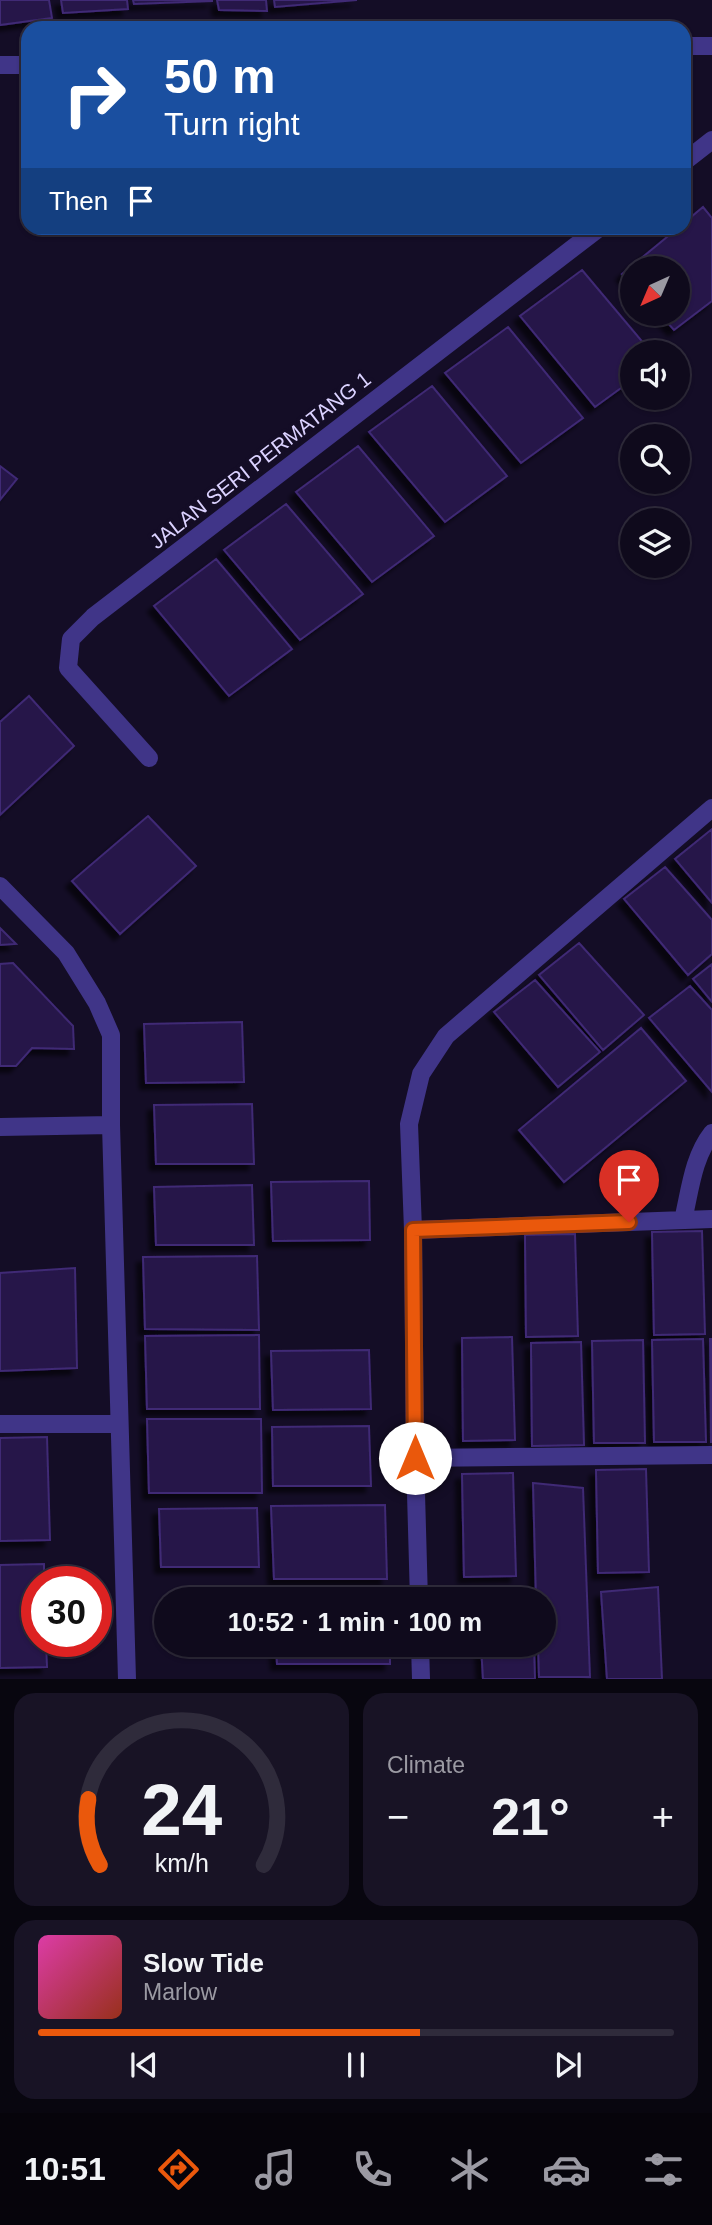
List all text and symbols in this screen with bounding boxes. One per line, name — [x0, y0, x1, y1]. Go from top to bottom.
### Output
icon: right — [49, 49, 140, 140]
text: 50 m — [164, 49, 276, 103]
text: Turn right — [164, 106, 300, 142]
icon: arrive — [122, 182, 160, 220]
text: Then — [49, 186, 108, 216]
north arrow — [620, 256, 690, 326]
map controls — [620, 256, 690, 578]
button: sound — [620, 340, 690, 410]
street label: JALAN SERI PERMATANG 1 — [145, 367, 375, 553]
button: search — [620, 424, 690, 494]
button: layers — [620, 508, 690, 578]
pin — [599, 1150, 659, 1222]
icon: arrive — [610, 1161, 648, 1199]
position arrow — [378, 1421, 452, 1495]
speed limit sign: 30 — [21, 1566, 112, 1657]
text: 10:52 · 1 min · 100 m — [228, 1607, 482, 1637]
text: Climate — [387, 1752, 465, 1778]
text: 24 — [141, 1770, 222, 1851]
text: 21° — [491, 1788, 570, 1846]
text: − — [387, 1796, 409, 1838]
text: + — [652, 1796, 674, 1838]
text: km/h — [154, 1849, 209, 1877]
text: Slow Tide — [143, 1948, 264, 1978]
text: Marlow — [143, 1979, 217, 2005]
icon: previous — [125, 2046, 163, 2084]
icon: pause — [337, 2046, 375, 2084]
icon: next — [549, 2046, 587, 2084]
icon: directions — [154, 2145, 203, 2194]
icon: music — [251, 2145, 300, 2194]
icon: phone — [348, 2145, 397, 2194]
icon: climate — [445, 2145, 494, 2194]
icon: car — [542, 2145, 591, 2194]
icon: filters — [639, 2145, 688, 2194]
text: 10:51 — [24, 2151, 106, 2187]

